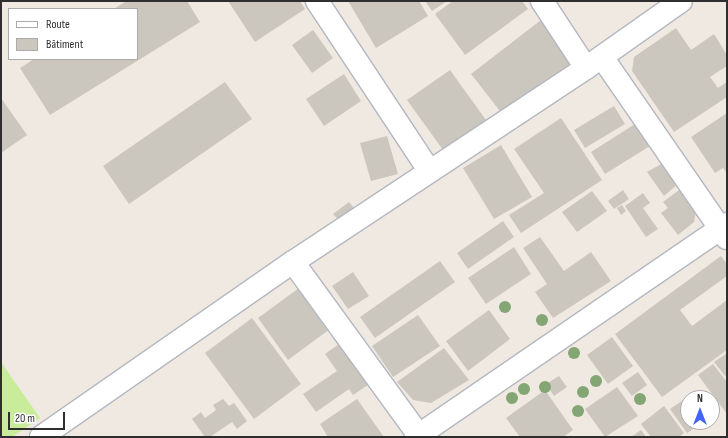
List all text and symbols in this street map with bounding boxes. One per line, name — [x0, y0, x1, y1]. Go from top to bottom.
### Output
legend — [8, 8, 138, 60]
text: Route — [46, 17, 70, 32]
text: Bâtiment — [46, 37, 83, 52]
north arrow — [680, 390, 720, 430]
text: N — [697, 392, 703, 405]
scale bar — [10, 404, 67, 430]
text: 20 m — [15, 411, 35, 426]

